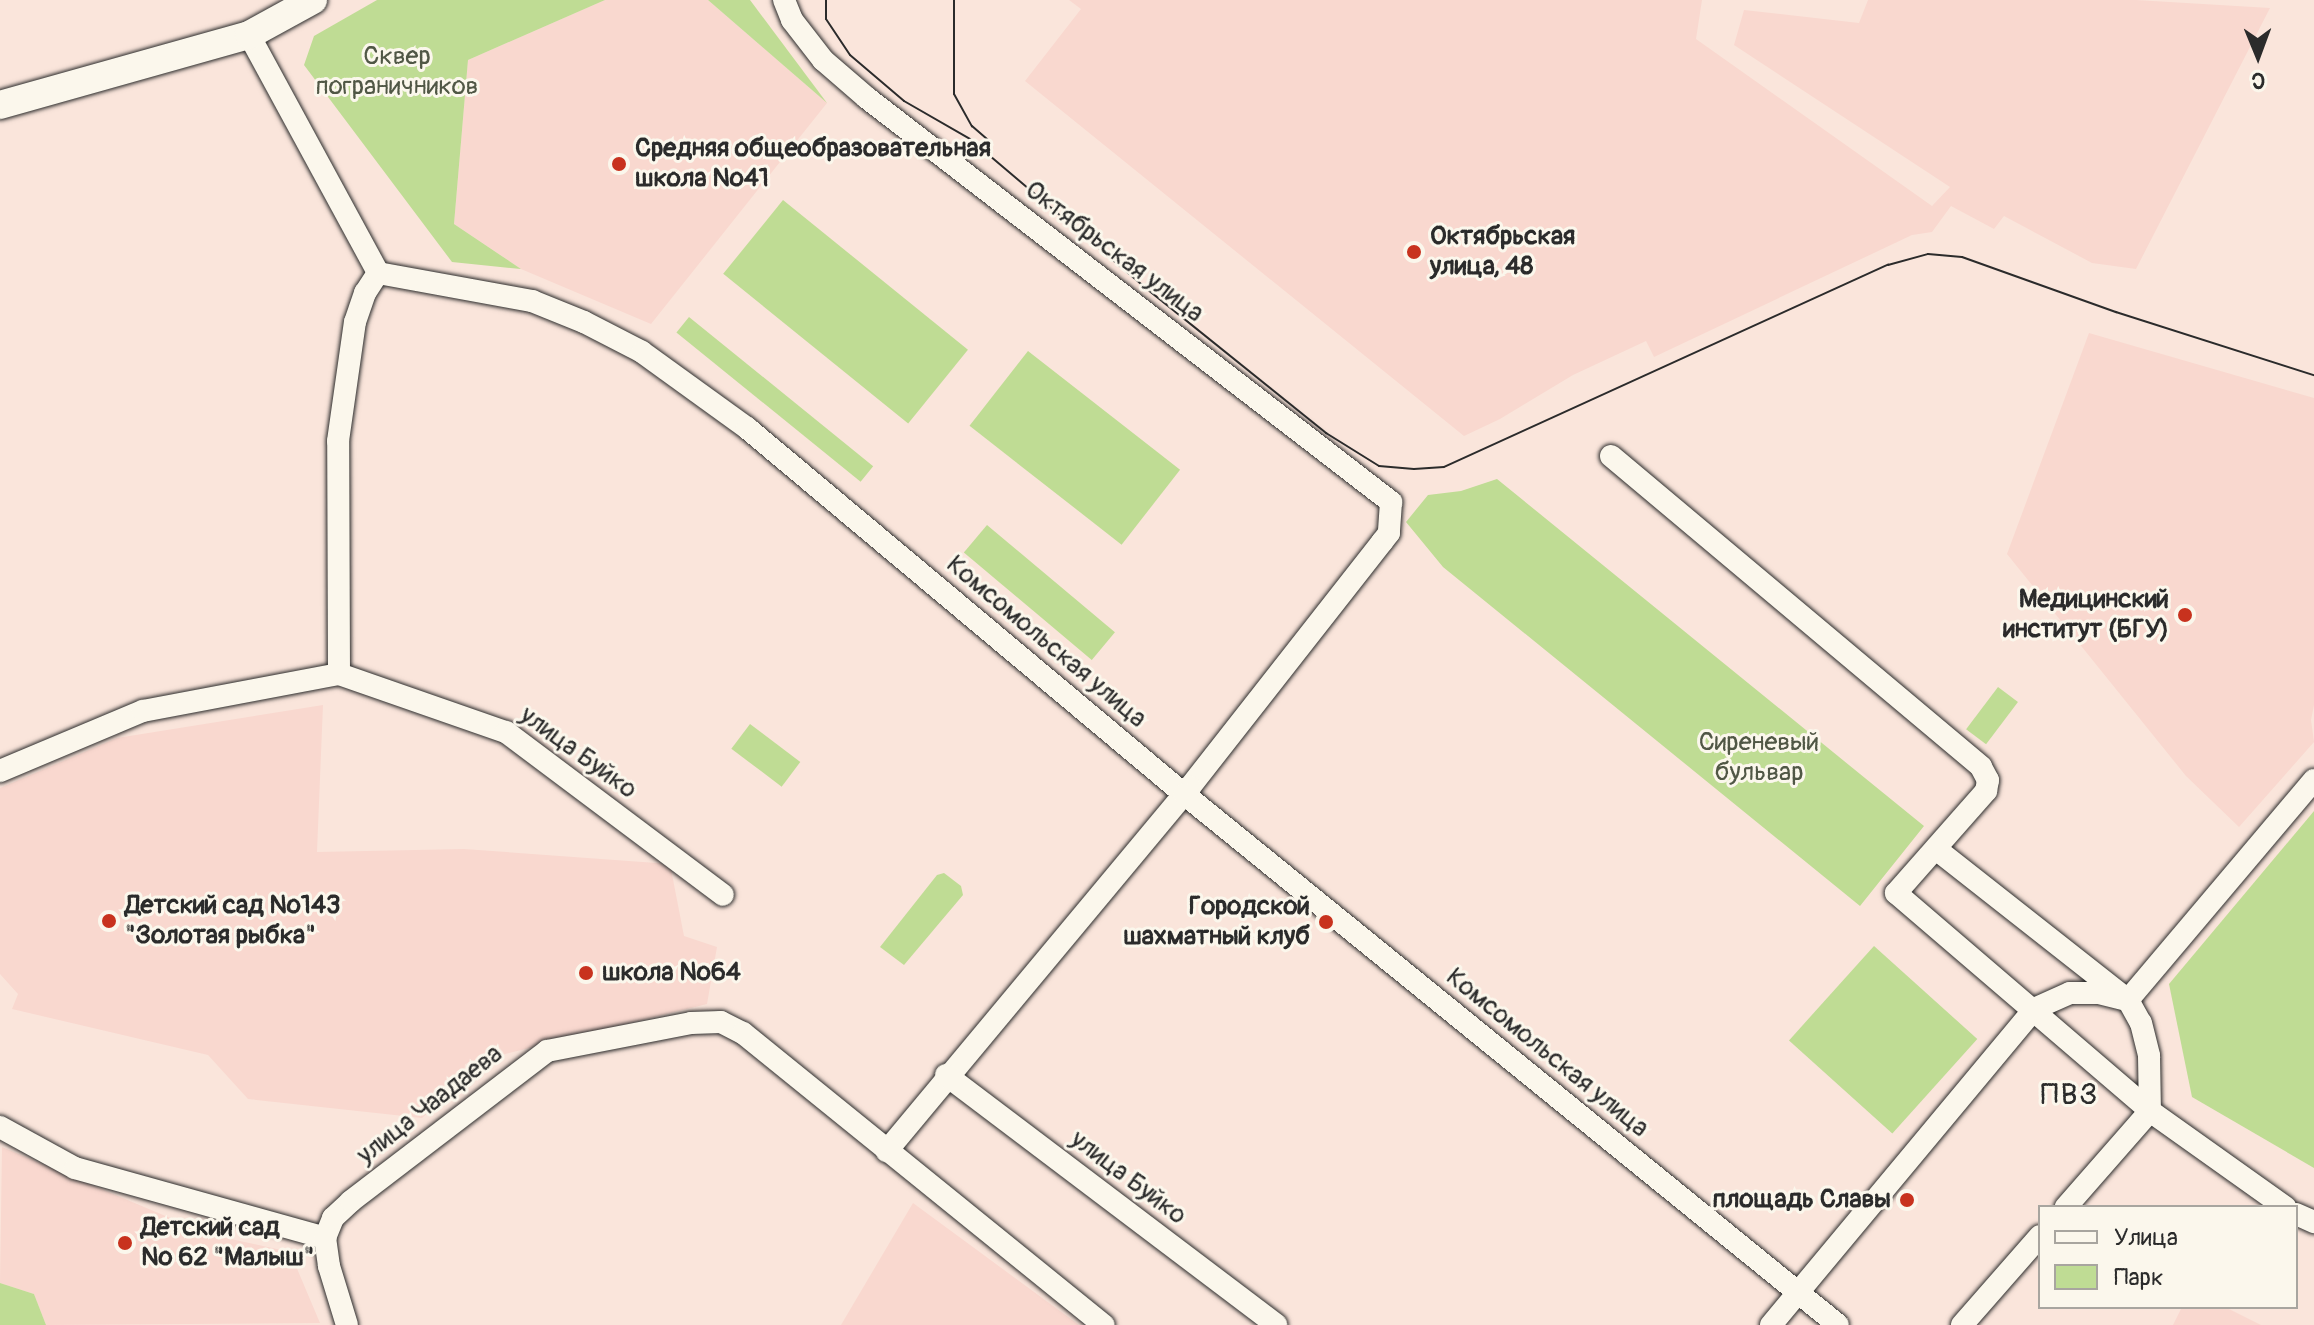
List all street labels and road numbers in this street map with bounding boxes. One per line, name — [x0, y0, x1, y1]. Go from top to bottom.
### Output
street label: Октябрьская улица — [1019, 175, 1209, 329]
street label: Комсомольская улица — [940, 549, 1152, 735]
street label: улица Буйко — [513, 700, 643, 806]
street label: Комсомольская улица — [1440, 962, 1654, 1144]
street label: улица Чаадаева — [351, 1039, 509, 1171]
street label: улица Буйко — [1064, 1124, 1192, 1232]

